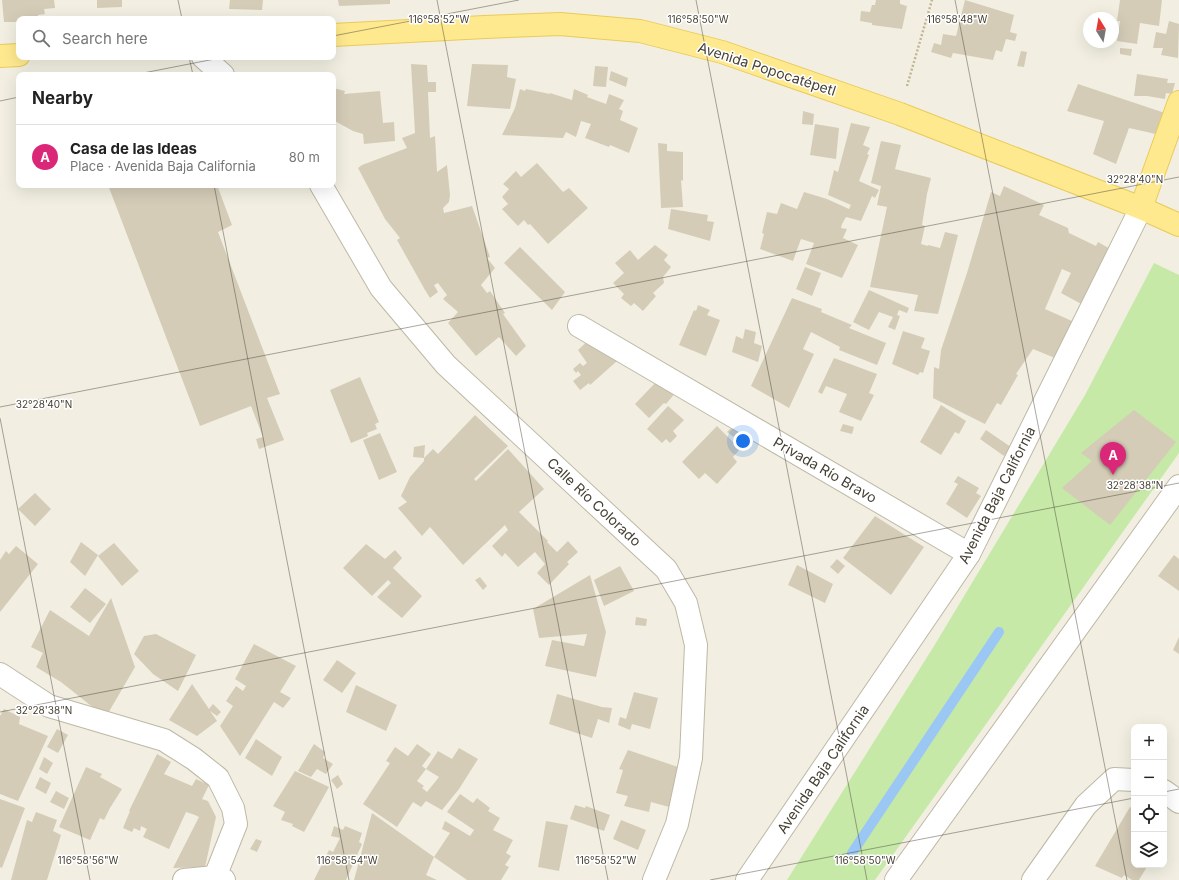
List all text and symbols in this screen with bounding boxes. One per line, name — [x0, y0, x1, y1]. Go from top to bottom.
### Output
north arrow — [1083, 12, 1119, 48]
text: 116°58'52"W — [409, 13, 470, 25]
text: 116°58'50"W — [667, 13, 729, 25]
text: 116°58'48"W — [927, 13, 987, 25]
search box — [16, 16, 336, 60]
icon: search — [30, 27, 52, 49]
text: Search here — [62, 29, 148, 48]
street label: Avenida Popocatépetl — [696, 38, 838, 99]
text: Nearby — [32, 88, 93, 108]
text: Casa de las Ideas — [70, 139, 197, 158]
text: A — [40, 149, 50, 165]
text: 80 m — [289, 149, 320, 165]
text: Place · Avenida Baja California — [70, 158, 256, 174]
text: 32°28'40"N — [1107, 173, 1163, 185]
text: 32°28'40"N — [16, 398, 72, 410]
street label: Avenida Baja California — [955, 423, 1039, 566]
your location — [733, 431, 753, 451]
street label: Privada Río Bravo — [770, 433, 880, 506]
pin: A — [1100, 442, 1126, 475]
street label: Calle Río Colorado — [544, 454, 645, 550]
text: 32°28'38"N — [1107, 479, 1163, 491]
street label: Avenida Baja California — [773, 701, 872, 836]
text: 32°28'38"N — [16, 704, 72, 716]
map controls — [1131, 724, 1167, 868]
button: + — [1131, 724, 1167, 760]
button: − — [1131, 760, 1167, 796]
button: locate — [1131, 796, 1167, 832]
button: layers — [1131, 832, 1167, 868]
text: 116°58'56"W — [58, 854, 119, 866]
text: 116°58'54"W — [316, 854, 378, 866]
text: 116°58'52"W — [576, 854, 637, 866]
text: 116°58'50"W — [834, 854, 896, 866]

